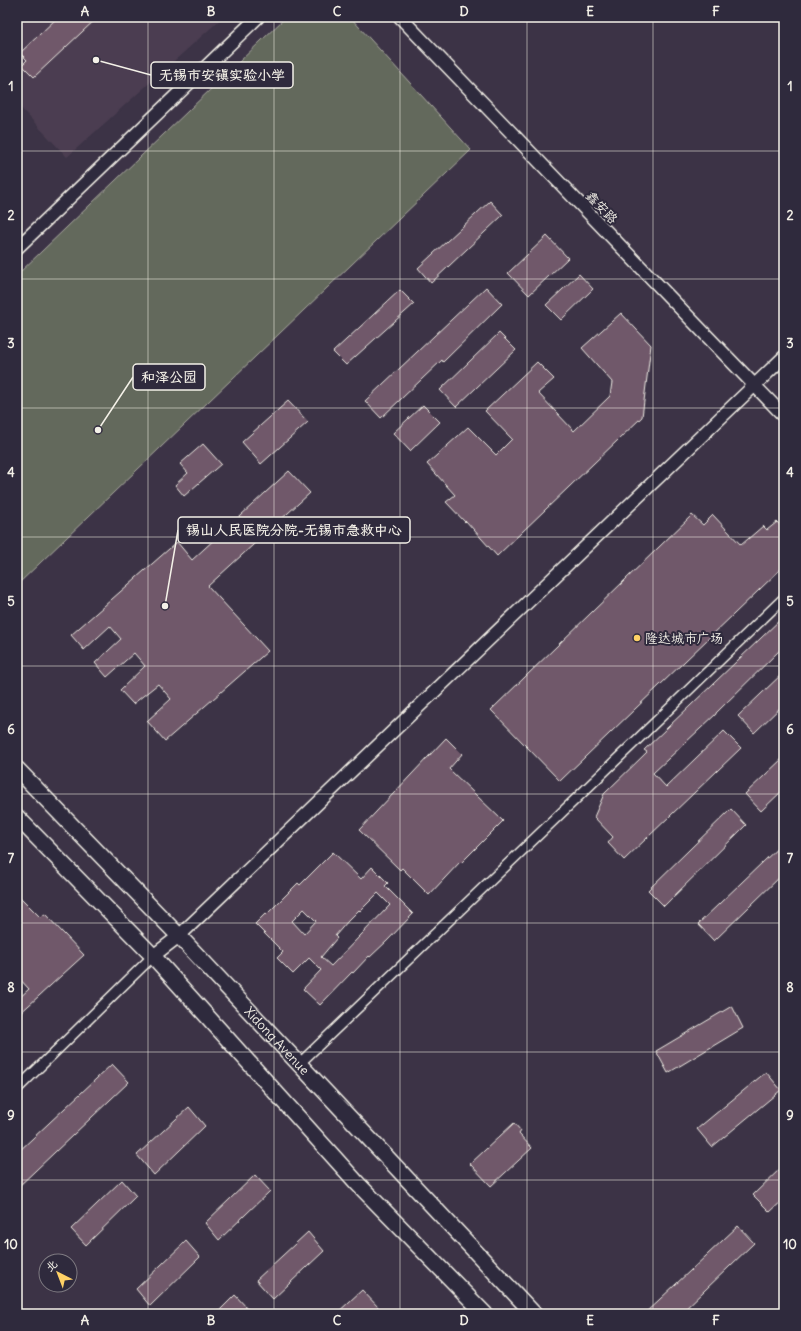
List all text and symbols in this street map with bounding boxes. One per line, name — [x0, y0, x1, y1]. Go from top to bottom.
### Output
text: A — [81, 3, 90, 20]
text: B — [207, 3, 216, 20]
text: C — [333, 3, 342, 20]
text: D — [459, 3, 469, 20]
text: E — [586, 3, 594, 20]
text: F — [712, 3, 720, 20]
callout: 无锡市安镇实验小学 — [151, 62, 293, 88]
text: 无锡市安镇实验小学 — [159, 66, 285, 84]
text: 1 — [8, 78, 14, 95]
text: 1 — [787, 78, 793, 95]
street label: 鑫安路 — [582, 187, 621, 227]
text: 2 — [7, 207, 15, 224]
text: 2 — [786, 207, 794, 224]
text: 3 — [7, 335, 15, 352]
text: 3 — [786, 335, 794, 352]
callout: 和泽公园 — [133, 364, 205, 390]
text: 和泽公园 — [141, 368, 197, 386]
text: 4 — [7, 464, 15, 481]
text: 4 — [786, 464, 794, 481]
callout: 锡山人民医院分院-无锡市急救中心 — [178, 517, 410, 543]
text: 锡山人民医院分院-无锡市急救中心 — [186, 521, 402, 539]
text: 5 — [7, 593, 15, 610]
text: 5 — [786, 593, 794, 610]
place label: 隆达城市广场 — [645, 630, 723, 647]
marker: 隆达城市广场 — [632, 633, 642, 643]
text: 6 — [7, 721, 15, 738]
text: 6 — [786, 721, 794, 738]
text: 7 — [8, 850, 15, 867]
text: 7 — [787, 850, 794, 867]
text: 8 — [7, 979, 15, 996]
text: 8 — [786, 979, 794, 996]
street label: Xidong Avenue — [241, 1003, 313, 1079]
text: 9 — [7, 1107, 15, 1124]
text: 9 — [786, 1107, 794, 1124]
text: 10 — [4, 1236, 18, 1253]
text: 10 — [783, 1236, 797, 1253]
north arrow — [38, 1253, 78, 1293]
text: 北 — [43, 1257, 60, 1274]
text: A — [81, 1312, 90, 1329]
text: B — [207, 1312, 216, 1329]
text: C — [333, 1312, 342, 1329]
text: D — [459, 1312, 469, 1329]
text: E — [586, 1312, 594, 1329]
text: F — [712, 1312, 720, 1329]

